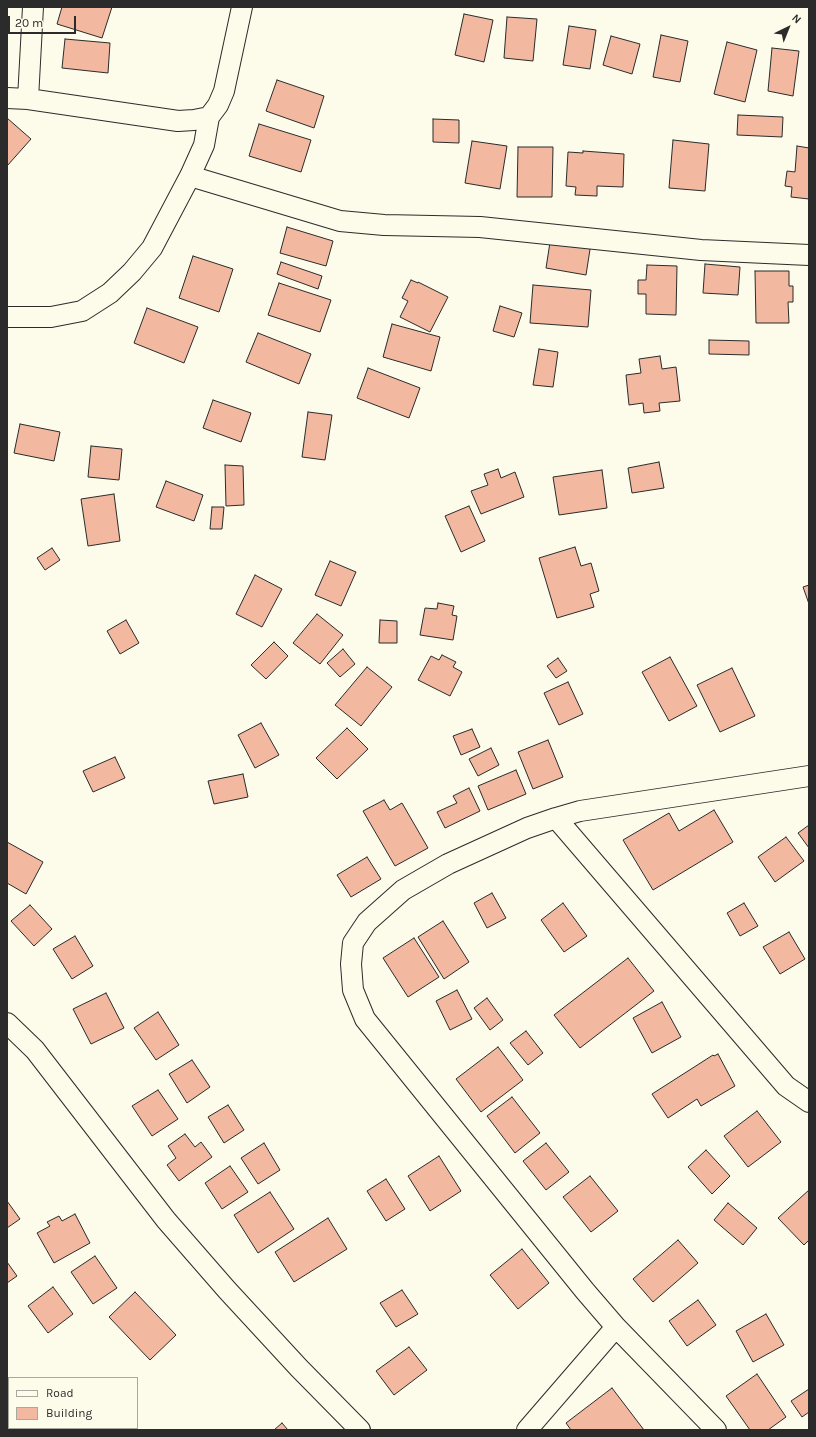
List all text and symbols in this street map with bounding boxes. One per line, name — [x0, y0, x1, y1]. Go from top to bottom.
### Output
scale bar — [10, 8, 78, 34]
north arrow — [768, 8, 808, 48]
text: N — [789, 11, 804, 26]
text: 20 m — [15, 16, 43, 30]
legend — [8, 1377, 138, 1429]
text: Road — [46, 1386, 74, 1400]
text: Building — [46, 1406, 92, 1420]

